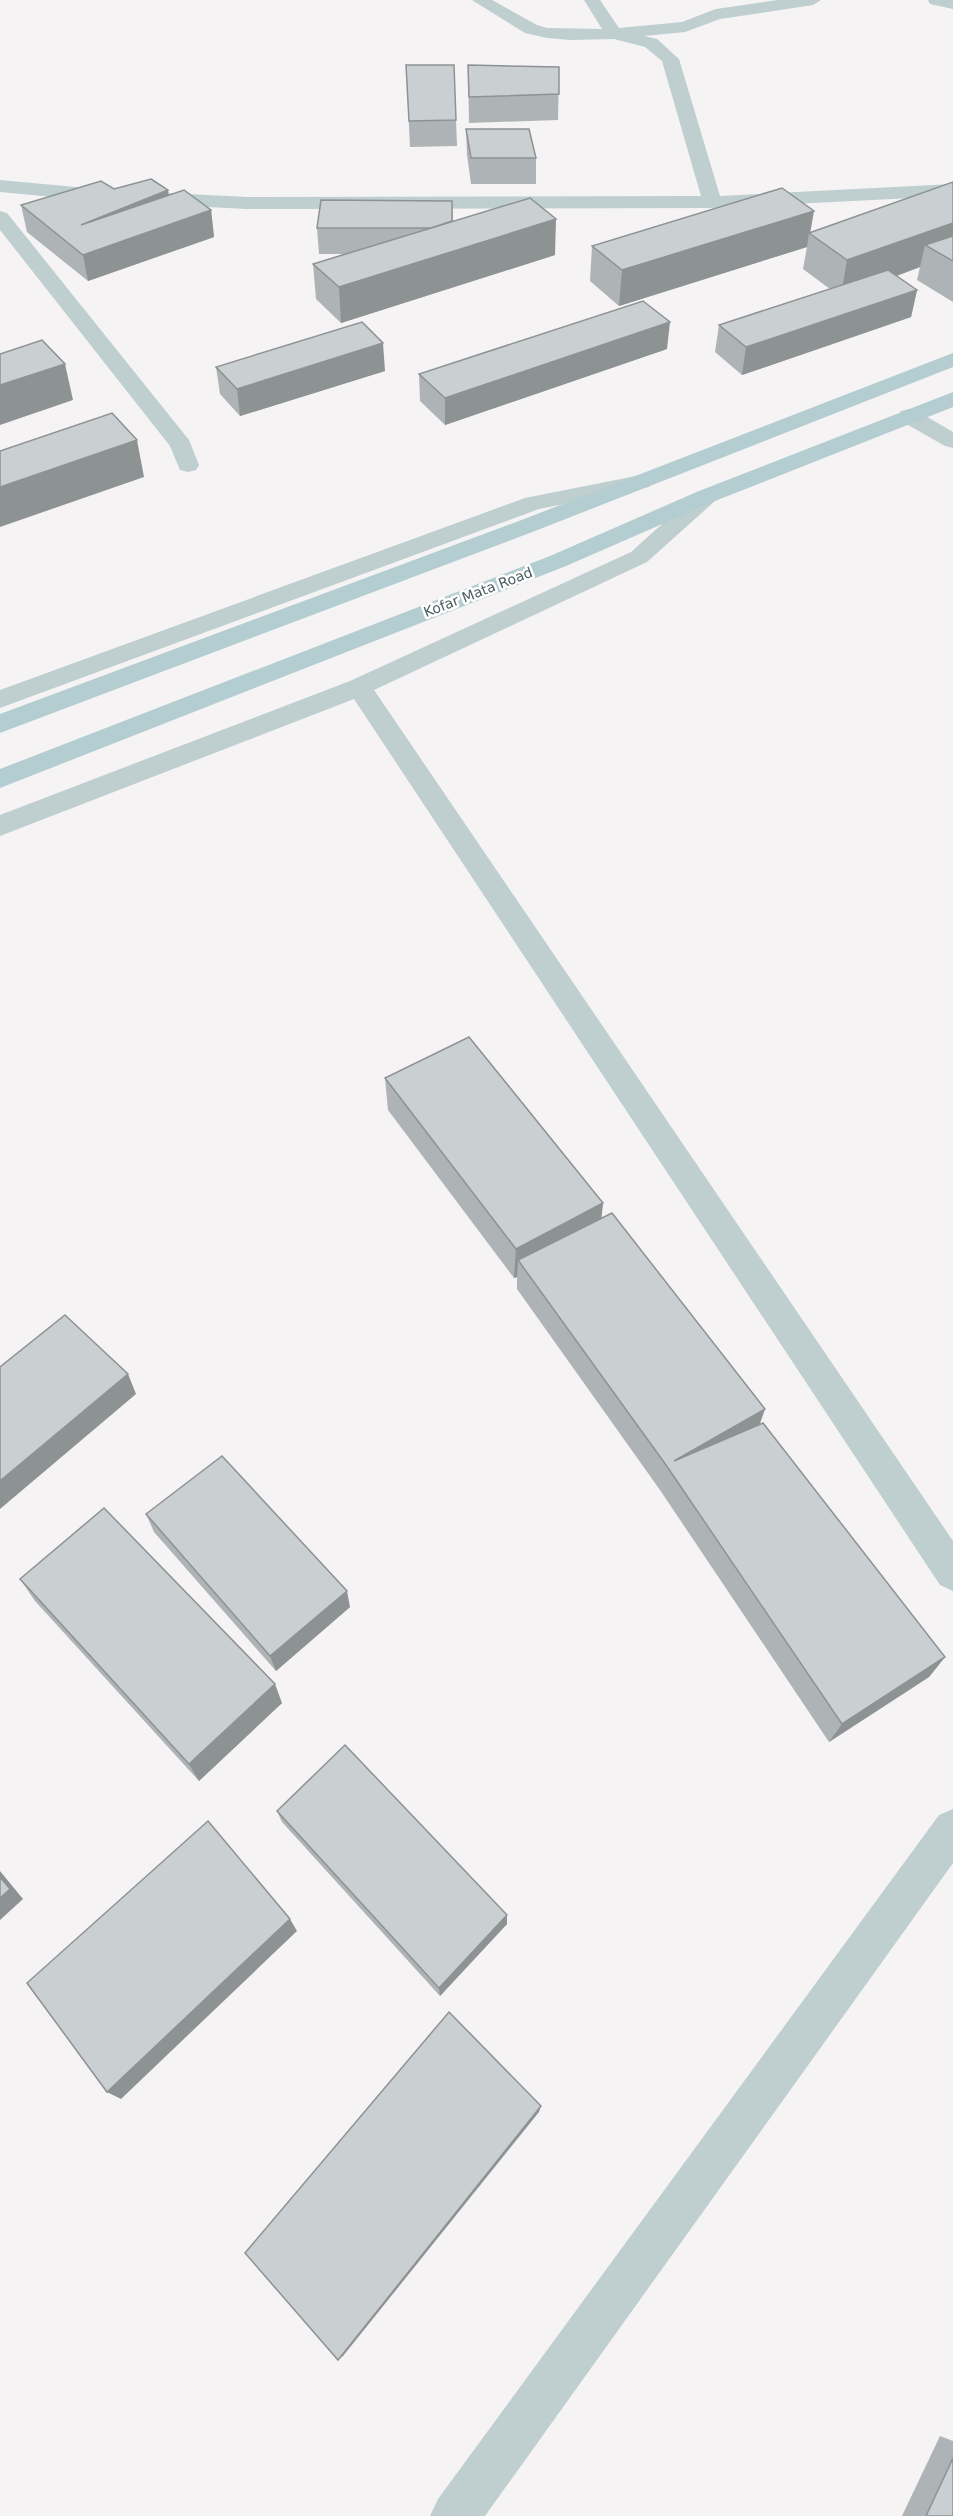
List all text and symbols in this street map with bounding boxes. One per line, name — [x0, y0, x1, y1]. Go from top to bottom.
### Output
street label: Kofar Mata Road — [421, 564, 535, 620]

